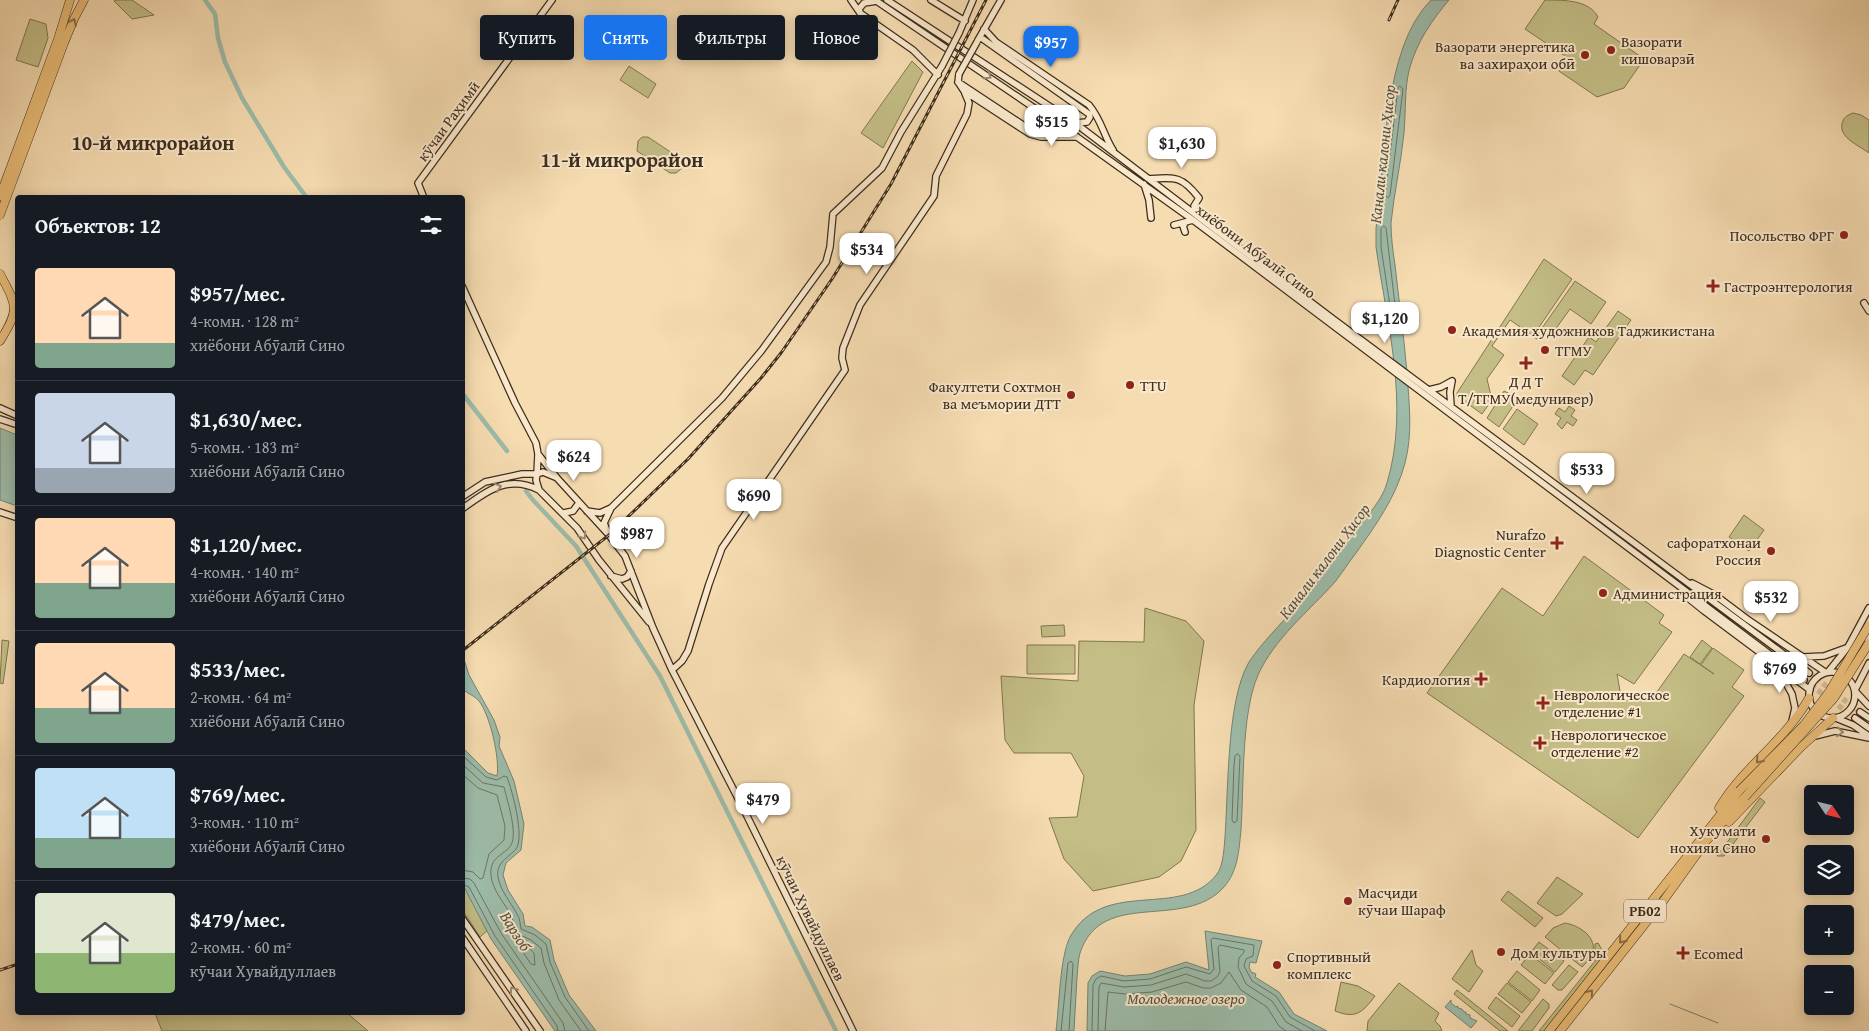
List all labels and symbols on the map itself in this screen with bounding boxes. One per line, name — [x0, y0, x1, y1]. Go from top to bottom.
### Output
one-way arrow — [67, 18, 77, 27]
pin: $957 — [1021, 26, 1081, 68]
place label: Вазорати кишоварзӣ — [1621, 31, 1695, 69]
place label: Вазорати энергетика ва захираҳои обӣ — [1435, 36, 1576, 74]
marker: Вазорати кишоварзӣ — [1605, 44, 1617, 56]
marker: Вазорати энергетика ва захираҳои обӣ — [1579, 49, 1591, 61]
one-way arrow — [982, 70, 992, 79]
street label: кӯчаи Раҳимӣ — [412, 77, 484, 165]
water label: Канали калони Ҳисор — [1363, 83, 1401, 225]
pin: $515 — [1022, 104, 1082, 147]
pin: $1,630 — [1141, 126, 1223, 169]
district label: 10-й микрорайон — [71, 128, 235, 157]
district label: 11-й микрорайон — [540, 145, 704, 174]
street label: хиёбони Абӯалӣ Сино — [1192, 199, 1321, 303]
place label: Посольство ФРГ — [1730, 225, 1834, 246]
marker: Посольство ФРГ — [1838, 229, 1850, 241]
pin: $534 — [837, 232, 897, 275]
place label: Гастроэнтерология — [1724, 276, 1853, 297]
marker: Гастроэнтерология — [1706, 279, 1720, 293]
pin: $1,120 — [1344, 302, 1426, 344]
place label: Академия художников Таджикистана — [1462, 320, 1716, 341]
marker: Академия художников Таджикистана — [1446, 324, 1458, 336]
place label: ТГМУ — [1555, 340, 1592, 361]
marker: ТГМУ — [1539, 344, 1551, 356]
marker: Д Д Т Т/ТГМУ(медунивер) — [1519, 356, 1533, 370]
place label: Д Д Т Т/ТГМУ(медунивер) — [1458, 371, 1594, 409]
place label: TTU — [1140, 375, 1167, 396]
place label: Факултети Сохтмон ва меъмории ДТТ — [929, 376, 1062, 414]
marker: TTU — [1124, 379, 1136, 391]
marker: Факултети Сохтмон ва меъмории ДТТ — [1065, 389, 1077, 401]
pin: $624 — [544, 440, 604, 482]
pin: $533 — [1557, 452, 1617, 495]
pin: $690 — [724, 478, 784, 521]
one-way arrow — [493, 483, 502, 493]
water label: Канали калони Ҳисор — [1272, 498, 1376, 624]
pin: $987 — [607, 516, 667, 559]
place label: Nurafzo Diagnostic Center — [1435, 524, 1546, 562]
one-way arrow — [577, 530, 586, 539]
place label: сафоратхонаи Россия — [1667, 532, 1761, 570]
marker: Nurafzo Diagnostic Center — [1550, 536, 1564, 550]
marker: сафоратхонаи Россия — [1765, 545, 1777, 557]
pin: $532 — [1741, 580, 1801, 623]
place label: Администрация — [1613, 583, 1722, 604]
marker: Администрация — [1597, 587, 1609, 599]
pin: $769 — [1750, 652, 1810, 694]
place label: Кардиология — [1382, 669, 1470, 690]
marker: Кардиология — [1474, 672, 1488, 686]
place label: Неврологическое отделение #1 — [1554, 684, 1670, 722]
marker: Неврологическое отделение #1 — [1536, 696, 1550, 710]
place label: Неврологическое отделение #2 — [1551, 724, 1667, 762]
one-way arrow — [1836, 727, 1844, 738]
marker: Неврологическое отделение #2 — [1533, 736, 1547, 750]
one-way arrow — [1755, 754, 1764, 763]
pin: $479 — [733, 782, 793, 825]
north arrow — [1804, 785, 1854, 835]
place label: Хукумати нохияи Сино — [1670, 820, 1756, 858]
marker: Хукумати нохияи Сино — [1760, 833, 1772, 845]
street label: кӯчаи Хувайдуллаев — [772, 852, 850, 984]
place label: Масҷиди кӯчаи Шараф — [1358, 882, 1446, 920]
marker: Масҷиди кӯчаи Шараф — [1342, 895, 1354, 907]
road number: РБ02 — [1624, 899, 1666, 922]
water label: Варзоб — [494, 906, 538, 956]
one-way arrow — [1619, 934, 1628, 943]
place label: Дом культуры — [1510, 942, 1607, 963]
place label: Ecomed — [1694, 943, 1743, 964]
place label: Спортивный комплекс — [1287, 946, 1371, 984]
marker: Дом культуры — [1495, 946, 1507, 958]
marker: Ecomed — [1676, 946, 1690, 960]
marker: Спортивный комплекс — [1271, 959, 1283, 971]
water label: Молодежное озеро — [1127, 986, 1245, 1010]
one-way arrow — [510, 987, 519, 996]
one-way arrow — [1584, 989, 1593, 999]

